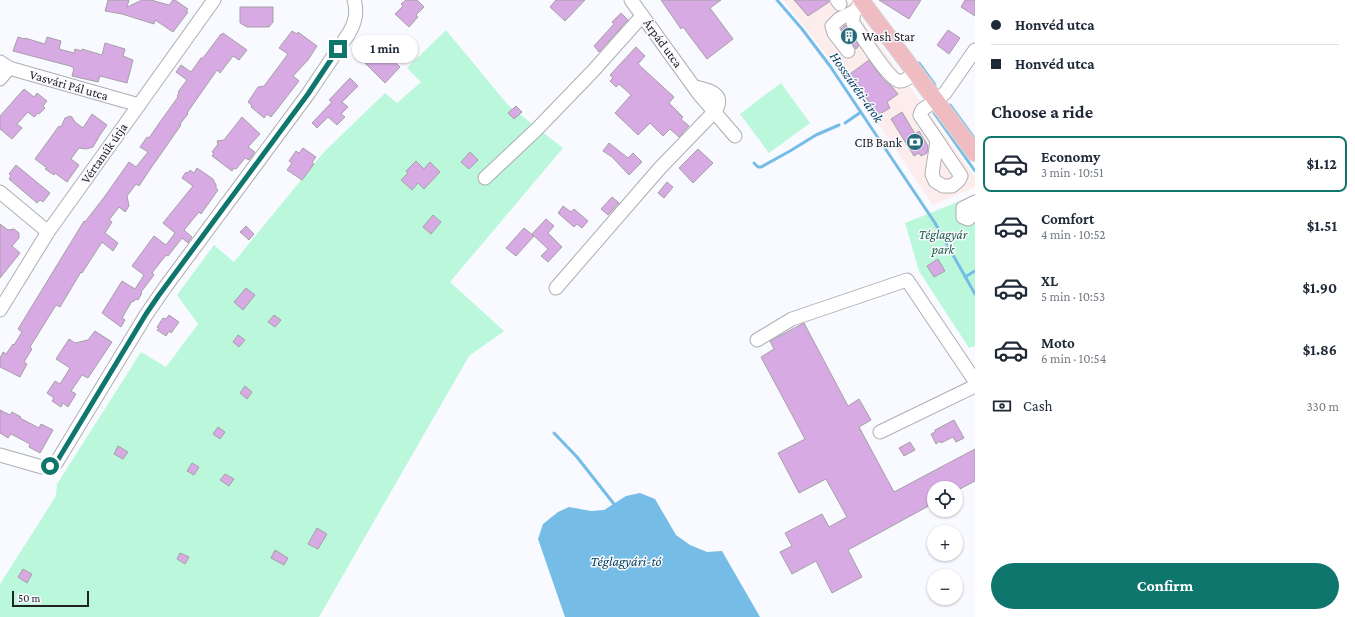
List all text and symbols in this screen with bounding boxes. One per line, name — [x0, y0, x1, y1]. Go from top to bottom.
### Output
street label: Árpád utca — [640, 16, 686, 70]
text: Honvéd utca — [1015, 17, 1095, 33]
building icon: Wash Star — [839, 26, 859, 46]
place label: Wash Star — [862, 29, 915, 44]
callout: 1 min — [352, 35, 418, 63]
route end — [329, 40, 347, 58]
text: 1 min — [370, 41, 400, 56]
water label: Hosszúréti-árok — [827, 49, 888, 126]
text: Honvéd utca — [1015, 56, 1095, 72]
street label: Vasvári Pál utca — [28, 67, 110, 103]
text: Choose a ride — [991, 102, 1093, 122]
street label: Vértanúk útja — [78, 120, 131, 187]
bank icon: CIB Bank — [905, 132, 925, 152]
place label: CIB Bank — [855, 135, 903, 150]
icon: car — [993, 146, 1029, 182]
text: Economy — [1041, 149, 1100, 165]
text: $1.12 — [1306, 156, 1337, 172]
text: 3 min · 10:51 — [1041, 165, 1103, 180]
icon: car — [993, 208, 1029, 244]
text: Comfort — [1041, 211, 1095, 227]
text: $1.51 — [1307, 218, 1337, 234]
park label: Téglagyár park — [919, 227, 968, 257]
text: 4 min · 10:52 — [1041, 227, 1106, 242]
icon: car — [993, 270, 1029, 306]
text: XL — [1041, 273, 1058, 289]
text: $1.90 — [1303, 280, 1337, 296]
text: 5 min · 10:53 — [1041, 289, 1105, 304]
icon: car — [993, 332, 1029, 368]
text: Moto — [1041, 335, 1075, 351]
text: $1.86 — [1303, 342, 1337, 358]
text: 6 min · 10:54 — [1041, 351, 1106, 366]
icon: cash — [991, 395, 1013, 417]
text: Cash — [1023, 398, 1053, 414]
text: 330 m — [1306, 399, 1339, 414]
route start — [41, 457, 59, 475]
map controls — [927, 481, 963, 605]
button: locate — [927, 481, 963, 517]
button: + — [927, 525, 963, 561]
water label: Téglagyári-tó — [590, 553, 663, 569]
button: Confirm — [991, 563, 1339, 609]
button: − — [927, 569, 963, 605]
scale bar — [12, 589, 89, 608]
text: 50 m — [18, 592, 40, 604]

